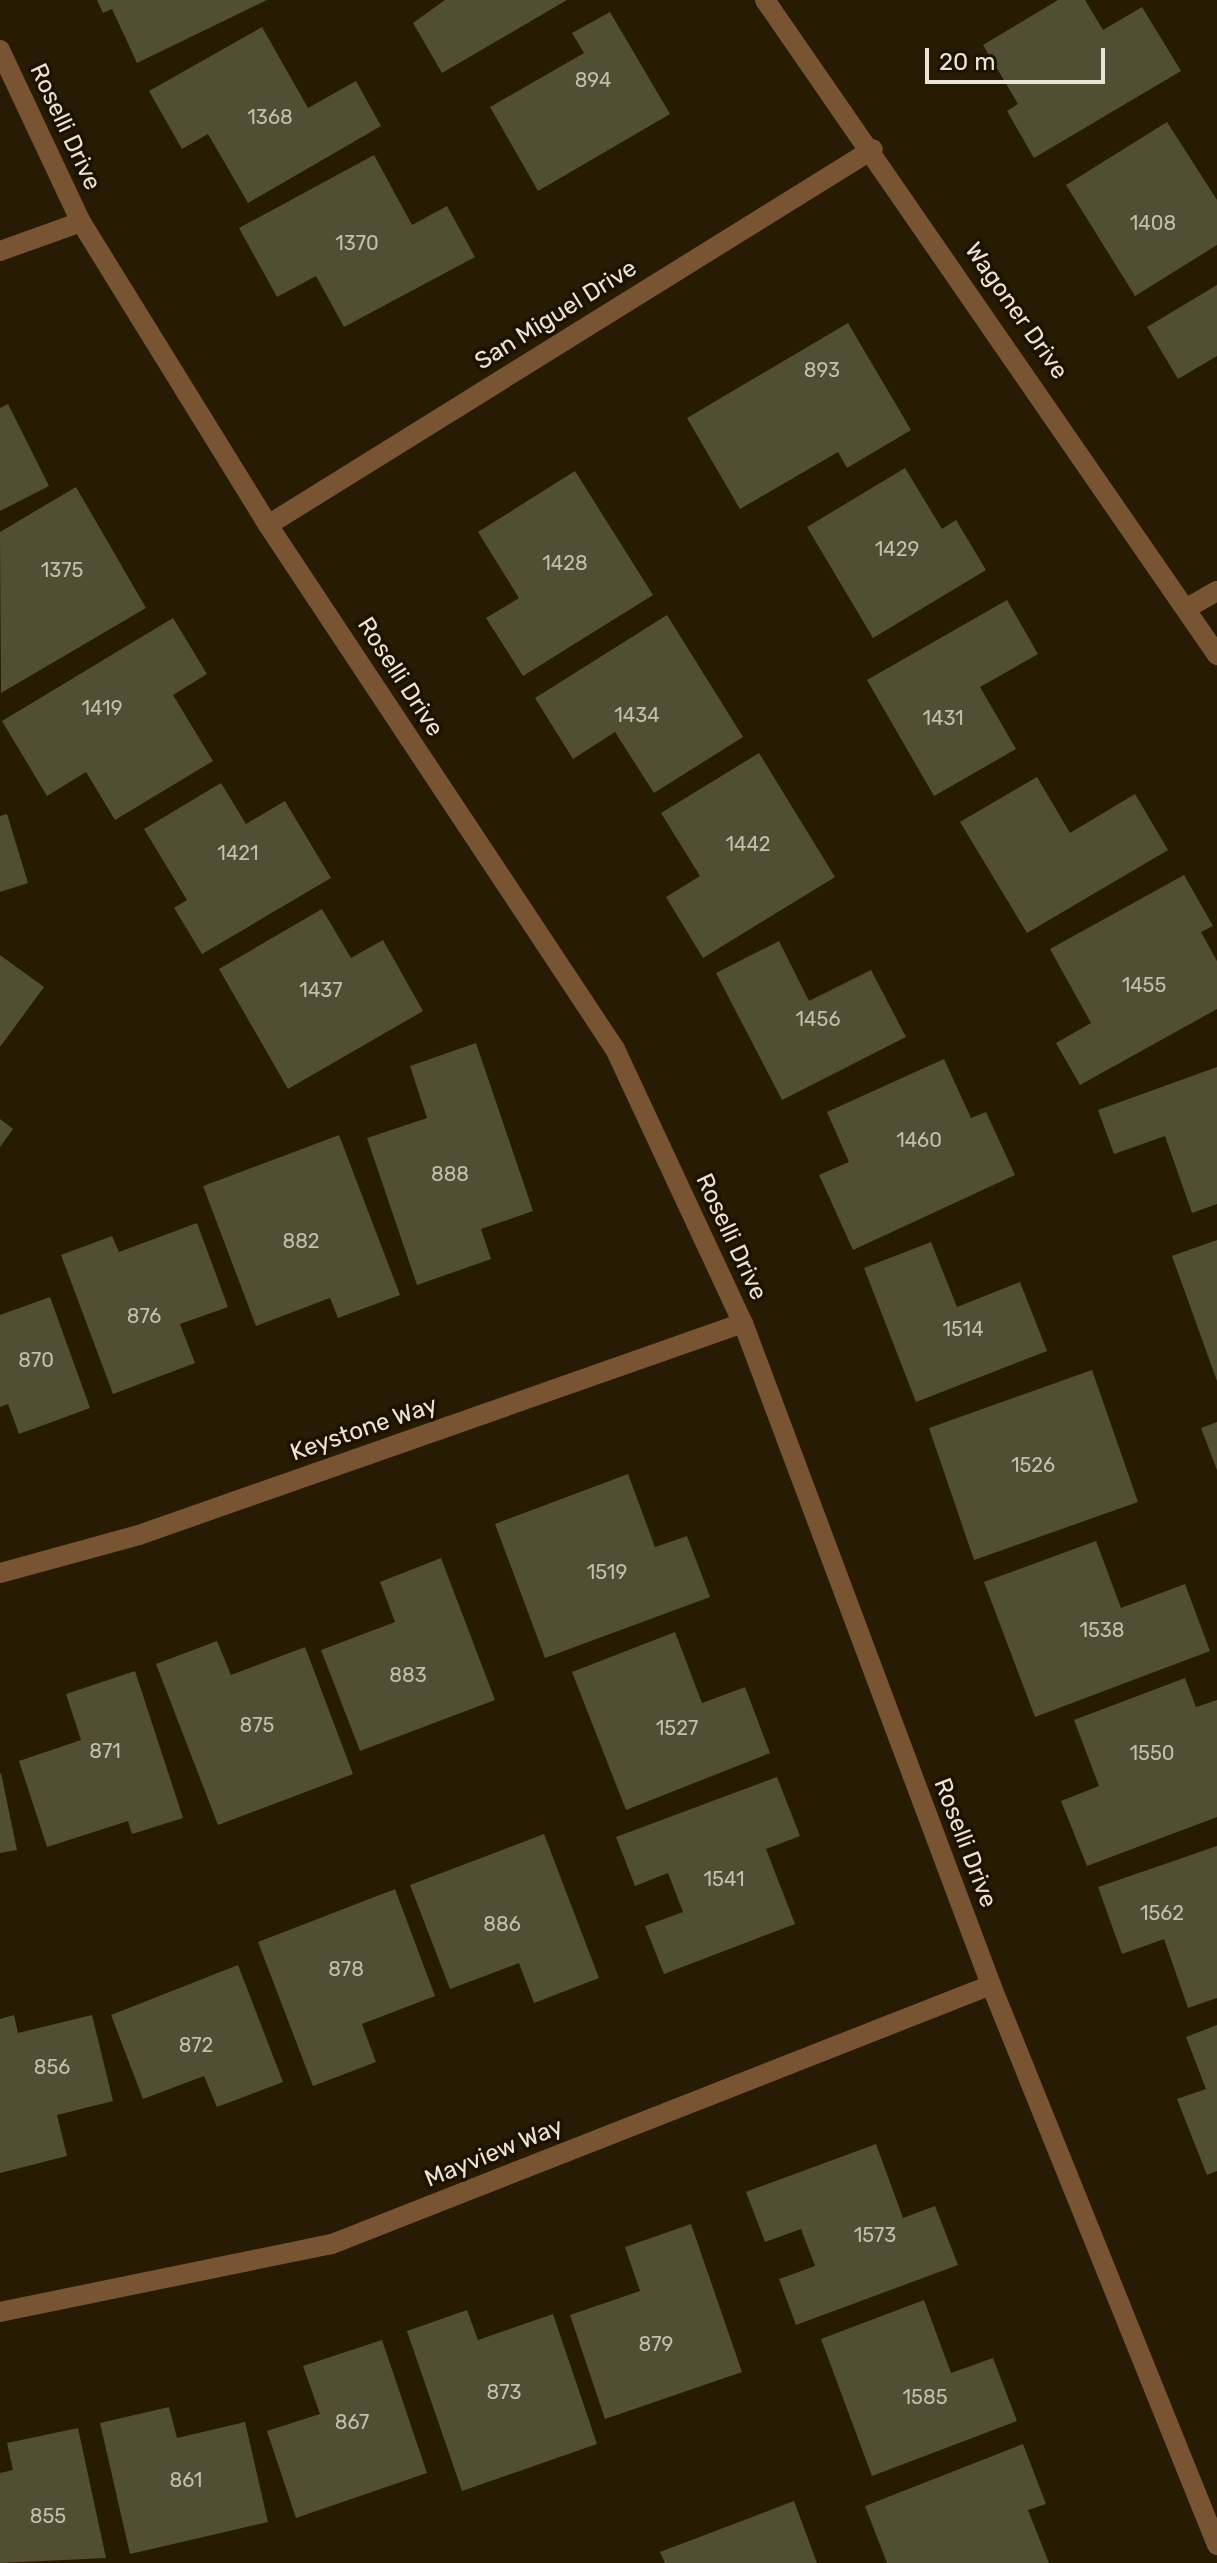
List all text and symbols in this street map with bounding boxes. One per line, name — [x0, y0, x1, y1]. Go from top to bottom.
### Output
scale bar — [929, 32, 1109, 82]
text: 20 m — [939, 48, 996, 76]
street label: Roselli Drive — [23, 59, 107, 195]
house number: 894 — [575, 68, 611, 92]
house number: 1368 — [247, 105, 293, 129]
house number: 1408 — [1130, 211, 1176, 235]
house number: 1370 — [335, 231, 379, 255]
street label: Wagoner Drive — [958, 237, 1074, 385]
street label: San Miguel Drive — [470, 254, 642, 376]
house number: 893 — [804, 358, 840, 382]
house number: 1429 — [875, 537, 919, 561]
house number: 1428 — [542, 551, 588, 575]
house number: 1375 — [41, 558, 83, 582]
street label: Roselli Drive — [351, 612, 449, 742]
house number: 1419 — [82, 696, 122, 720]
house number: 1434 — [614, 703, 660, 727]
house number: 1431 — [922, 706, 964, 730]
house number: 1442 — [725, 832, 771, 856]
house number: 1421 — [217, 841, 259, 865]
house number: 1455 — [1122, 973, 1166, 997]
house number: 1437 — [299, 978, 343, 1002]
house number: 1456 — [796, 1007, 840, 1031]
house number: 1460 — [896, 1128, 942, 1152]
house number: 888 — [431, 1162, 469, 1186]
street label: Roselli Drive — [689, 1169, 773, 1305]
house number: 882 — [282, 1229, 320, 1253]
house number: 876 — [127, 1304, 161, 1328]
house number: 1514 — [942, 1317, 984, 1341]
house number: 870 — [18, 1348, 54, 1372]
street label: Keystone Way — [287, 1390, 441, 1468]
house number: 1526 — [1011, 1453, 1055, 1477]
house number: 1519 — [587, 1560, 627, 1584]
house number: 1538 — [1079, 1618, 1125, 1642]
house number: 883 — [389, 1663, 427, 1687]
house number: 875 — [240, 1713, 274, 1737]
house number: 1527 — [656, 1716, 698, 1740]
house number: 871 — [89, 1739, 121, 1763]
house number: 1550 — [1129, 1741, 1175, 1765]
street label: Roselli Drive — [927, 1774, 1003, 1912]
house number: 1541 — [703, 1867, 745, 1891]
house number: 1562 — [1140, 1901, 1184, 1925]
house number: 886 — [483, 1912, 521, 1936]
house number: 878 — [328, 1957, 364, 1981]
house number: 872 — [179, 2033, 213, 2057]
house number: 856 — [34, 2055, 70, 2079]
street label: Mayview Way — [420, 2112, 568, 2194]
house number: 1573 — [854, 2223, 896, 2247]
house number: 879 — [639, 2332, 673, 2356]
house number: 873 — [487, 2380, 521, 2404]
house number: 1585 — [902, 2385, 948, 2409]
house number: 867 — [335, 2410, 369, 2434]
house number: 861 — [170, 2468, 202, 2492]
house number: 855 — [30, 2504, 66, 2528]

